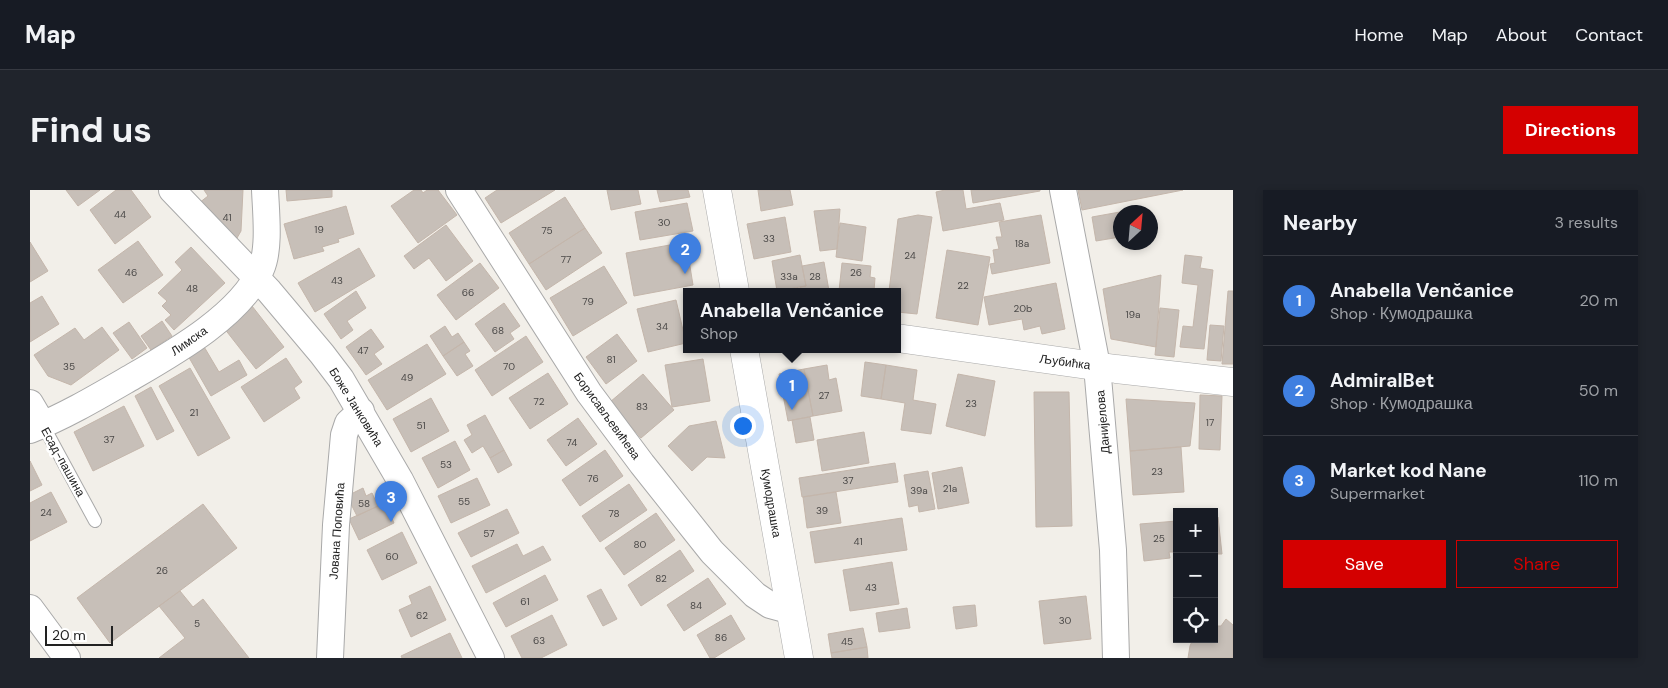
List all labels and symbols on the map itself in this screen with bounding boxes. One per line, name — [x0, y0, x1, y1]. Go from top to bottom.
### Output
north arrow — [1113, 205, 1158, 250]
house number: 44 — [114, 208, 126, 221]
house number: 41 — [222, 211, 232, 224]
house number: 30 — [658, 216, 671, 229]
house number: 19 — [314, 223, 324, 236]
house number: 75 — [541, 224, 553, 237]
house number: 33 — [763, 232, 775, 245]
pin: 2 — [669, 233, 701, 274]
house number: 18a — [1015, 237, 1029, 250]
house number: 24 — [904, 249, 916, 262]
house number: 77 — [561, 253, 571, 266]
house number: 46 — [125, 266, 137, 279]
house number: 26 — [850, 266, 862, 279]
house number: 33a — [780, 270, 798, 283]
house number: 28 — [809, 270, 821, 283]
house number: 43 — [331, 274, 343, 287]
house number: 22 — [957, 279, 969, 292]
house number: 48 — [186, 282, 198, 295]
house number: 66 — [462, 286, 474, 299]
house number: 79 — [582, 295, 594, 308]
house number: 20b — [1014, 302, 1032, 315]
house number: 19a — [1126, 308, 1140, 321]
house number: 34 — [656, 320, 668, 333]
street label: Лимска — [168, 322, 211, 359]
house number: 68 — [492, 324, 504, 337]
house number: 47 — [357, 344, 369, 357]
street label: Љубићка — [1039, 351, 1092, 374]
house number: 81 — [607, 353, 616, 366]
house number: 35 — [63, 360, 75, 373]
house number: 70 — [503, 360, 515, 373]
street label: Боже Јанковића — [325, 365, 387, 450]
street label: Борисављевићева — [570, 369, 644, 463]
pin: 1 — [776, 369, 808, 410]
house number: 49 — [401, 371, 413, 384]
house number: 27 — [819, 389, 829, 402]
street label: Данијелова — [1092, 389, 1114, 454]
house number: 72 — [534, 395, 545, 408]
house number: 23 — [965, 397, 977, 410]
house number: 83 — [636, 400, 648, 413]
house number: 21 — [190, 406, 198, 419]
your location — [730, 413, 756, 439]
house number: 17 — [1206, 416, 1214, 429]
house number: 51 — [416, 419, 426, 432]
street label: Есад-пашина — [37, 425, 89, 500]
house number: 37 — [103, 433, 115, 446]
house number: 74 — [567, 436, 577, 449]
house number: 53 — [440, 458, 452, 471]
house number: 23 — [1151, 465, 1163, 478]
street label: Кумодрашка — [757, 467, 785, 539]
house number: 76 — [587, 472, 599, 485]
house number: 37 — [842, 474, 854, 487]
pin: 3 — [375, 481, 407, 522]
street label: Јована Поповића — [326, 482, 348, 580]
house number: 21a — [943, 482, 957, 495]
house number: 39a — [910, 484, 928, 497]
house number: 55 — [458, 495, 470, 508]
house number: 58 — [358, 497, 370, 510]
house number: 39 — [816, 504, 828, 517]
house number: 24 — [40, 506, 52, 519]
house number: 78 — [608, 507, 620, 520]
house number: 57 — [483, 527, 495, 540]
house number: 25 — [1153, 532, 1165, 545]
house number: 41 — [853, 535, 863, 548]
house number: 80 — [634, 538, 647, 551]
house number: 60 — [385, 550, 399, 563]
house number: 26 — [156, 564, 168, 577]
house number: 82 — [655, 572, 667, 585]
house number: 43 — [865, 581, 877, 594]
house number: 61 — [520, 595, 530, 608]
house number: 84 — [690, 599, 702, 612]
house number: 62 — [416, 609, 428, 622]
house number: 30 — [1059, 614, 1072, 627]
house number: 5 — [194, 617, 200, 630]
scale bar — [45, 623, 112, 646]
house number: 86 — [715, 631, 727, 644]
house number: 63 — [533, 634, 545, 647]
house number: 45 — [841, 635, 853, 648]

